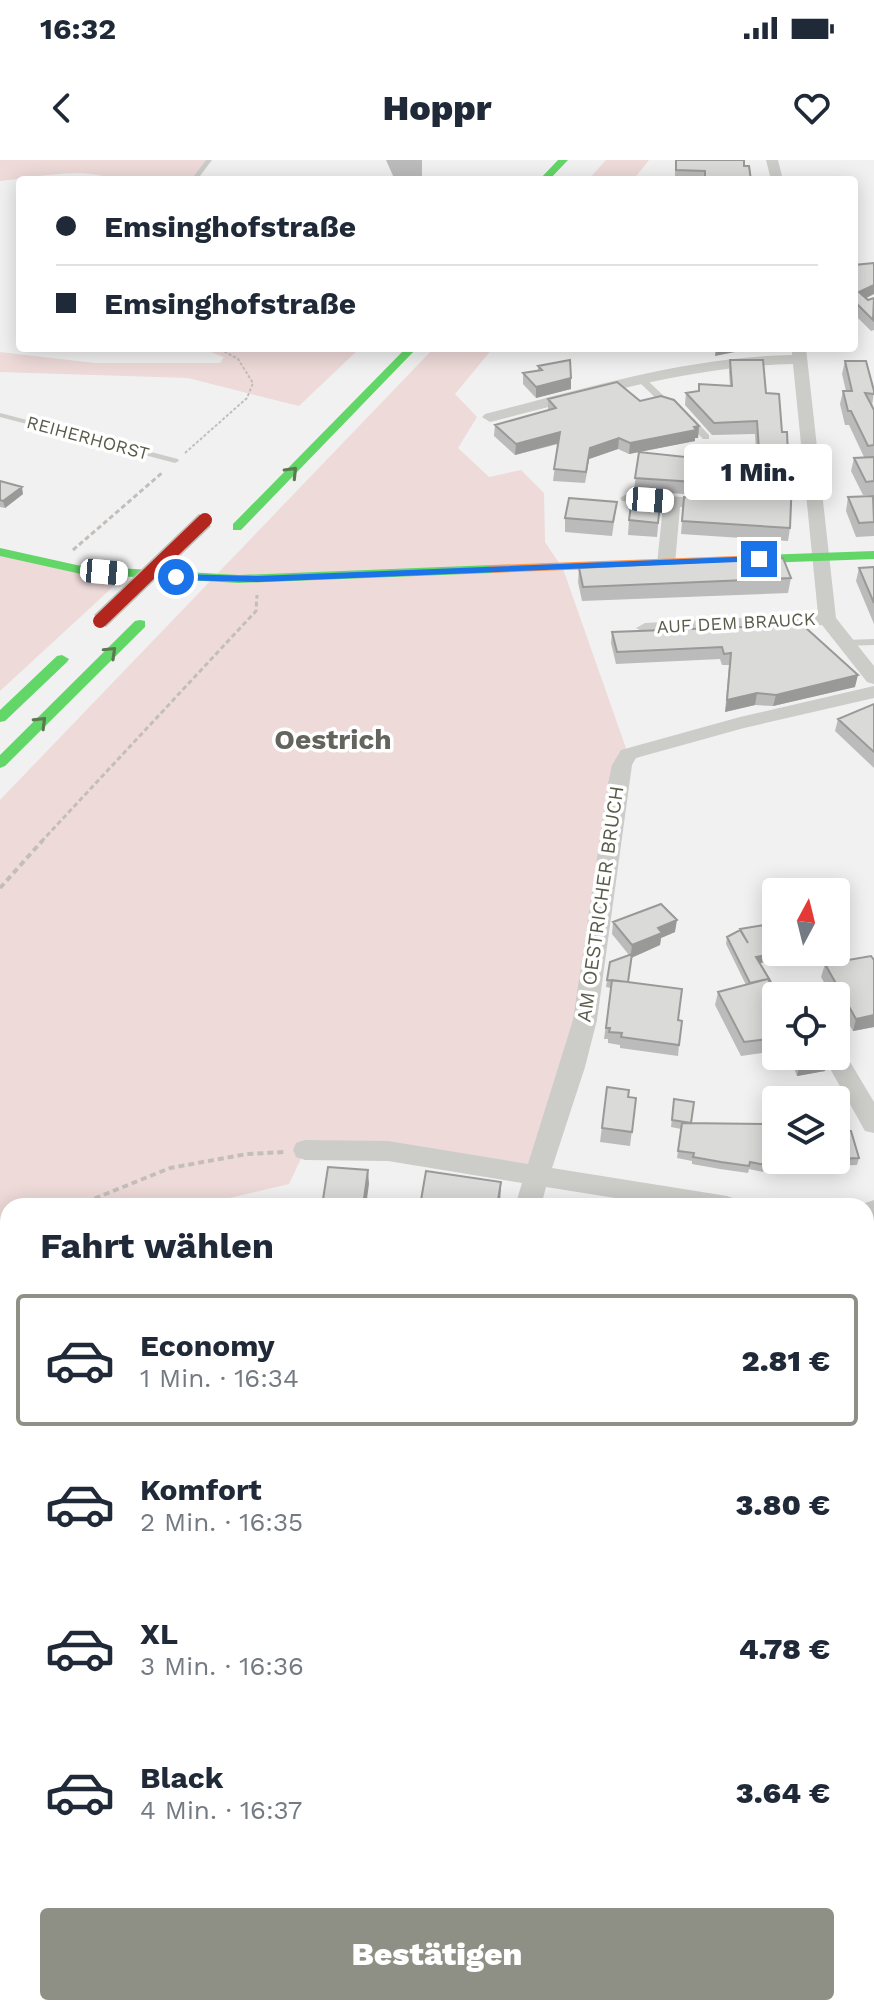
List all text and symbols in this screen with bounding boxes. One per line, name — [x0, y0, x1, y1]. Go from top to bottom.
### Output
text: 16:32 — [40, 11, 116, 46]
icon: back — [40, 86, 84, 130]
icon: heart — [790, 86, 834, 130]
text: Hoppr — [382, 87, 492, 129]
text: Emsinghofstraße — [104, 209, 356, 244]
text: Emsinghofstraße — [104, 286, 356, 321]
street label: REIHERHORST — [25, 411, 152, 464]
callout: 1 Min. — [685, 443, 833, 499]
text: 1 Min. — [721, 457, 795, 487]
one-way arrow — [283, 467, 297, 481]
car — [625, 486, 675, 514]
route end — [741, 541, 777, 577]
car — [79, 558, 129, 586]
route start — [158, 559, 194, 595]
street label: AUF DEM BRAUCK — [656, 608, 816, 637]
one-way arrow — [102, 647, 116, 661]
one-way arrow — [32, 717, 46, 731]
district label: Oestrich — [274, 723, 392, 756]
street label: AM OESTRICHER BRUCH — [572, 784, 628, 1024]
north arrow — [762, 878, 850, 966]
map controls — [762, 878, 850, 1174]
button: locate — [762, 982, 850, 1070]
button: layers — [762, 1086, 850, 1174]
text: Fahrt wählen — [40, 1225, 274, 1267]
icon: car — [44, 1324, 116, 1396]
text: Economy — [140, 1328, 275, 1363]
text: 2.81 € — [742, 1343, 830, 1378]
text: 1 Min. · 16:34 — [140, 1363, 299, 1393]
icon: car — [44, 1468, 116, 1540]
text: Komfort — [140, 1472, 262, 1507]
text: 3.80 € — [736, 1487, 830, 1522]
text: 2 Min. · 16:35 — [140, 1507, 303, 1537]
icon: car — [44, 1612, 116, 1684]
text: XL — [140, 1616, 178, 1651]
text: 4.78 € — [739, 1631, 830, 1666]
text: 3 Min. · 16:36 — [140, 1651, 304, 1681]
icon: car — [44, 1756, 116, 1828]
text: Black — [140, 1760, 224, 1795]
text: 3.64 € — [736, 1775, 830, 1810]
text: 4 Min. · 16:37 — [140, 1795, 302, 1825]
button: Bestätigen — [40, 1908, 834, 2000]

